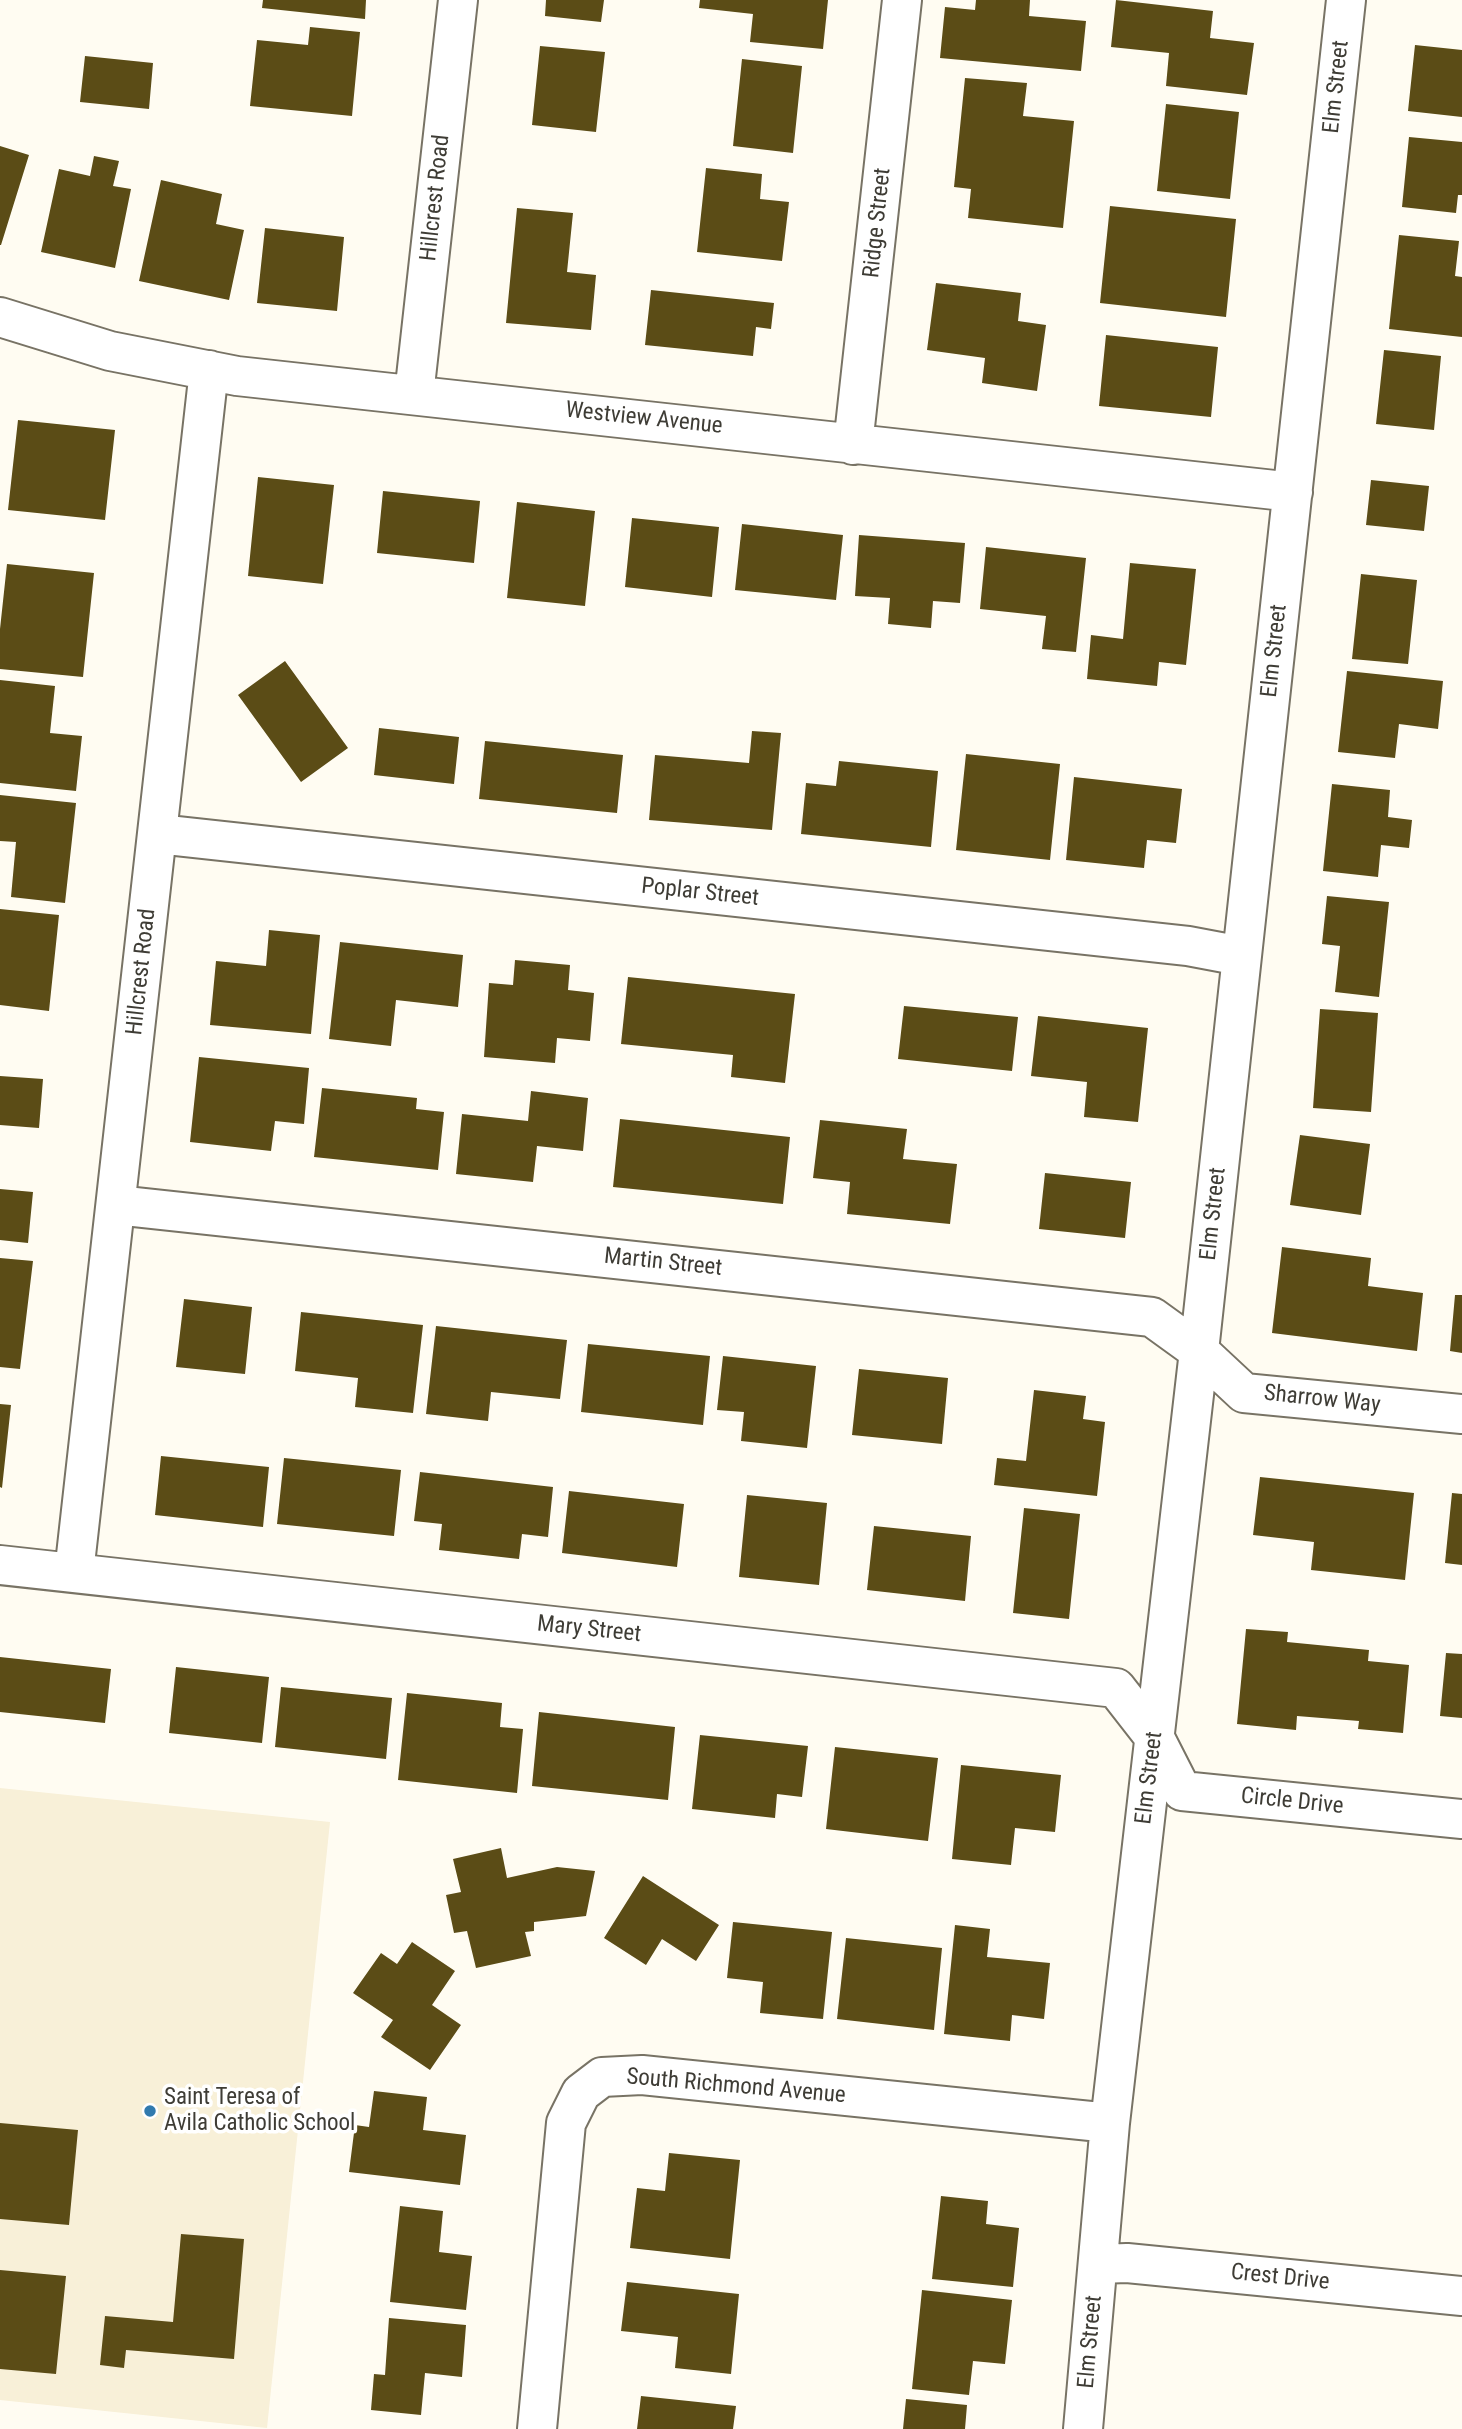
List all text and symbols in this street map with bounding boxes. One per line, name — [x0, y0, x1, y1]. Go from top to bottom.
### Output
street label: Elm Street — [1318, 39, 1356, 135]
street label: Hillcrest Road — [416, 133, 456, 263]
street label: Ridge Street — [859, 167, 897, 279]
street label: Westview Avenue — [564, 397, 724, 441]
street label: Elm Street — [1256, 603, 1294, 699]
street label: Poplar Street — [640, 873, 760, 913]
street label: Hillcrest Road — [122, 907, 162, 1037]
street label: Elm Street — [1195, 1166, 1233, 1262]
street label: Martin Street — [603, 1243, 723, 1283]
street label: Sharrow Way — [1262, 1380, 1382, 1420]
street label: Mary Street — [536, 1611, 642, 1649]
street label: Elm Street — [1131, 1730, 1169, 1826]
street label: Circle Drive — [1239, 1783, 1345, 1821]
street label: South Richmond Avenue — [625, 2064, 847, 2110]
place label: Saint Teresa of Avila Catholic School — [164, 2084, 355, 2138]
marker: Saint Teresa of Avila Catholic School — [142, 2103, 158, 2119]
street label: Crest Drive — [1229, 2259, 1331, 2297]
street label: Elm Street — [1073, 2294, 1109, 2390]

